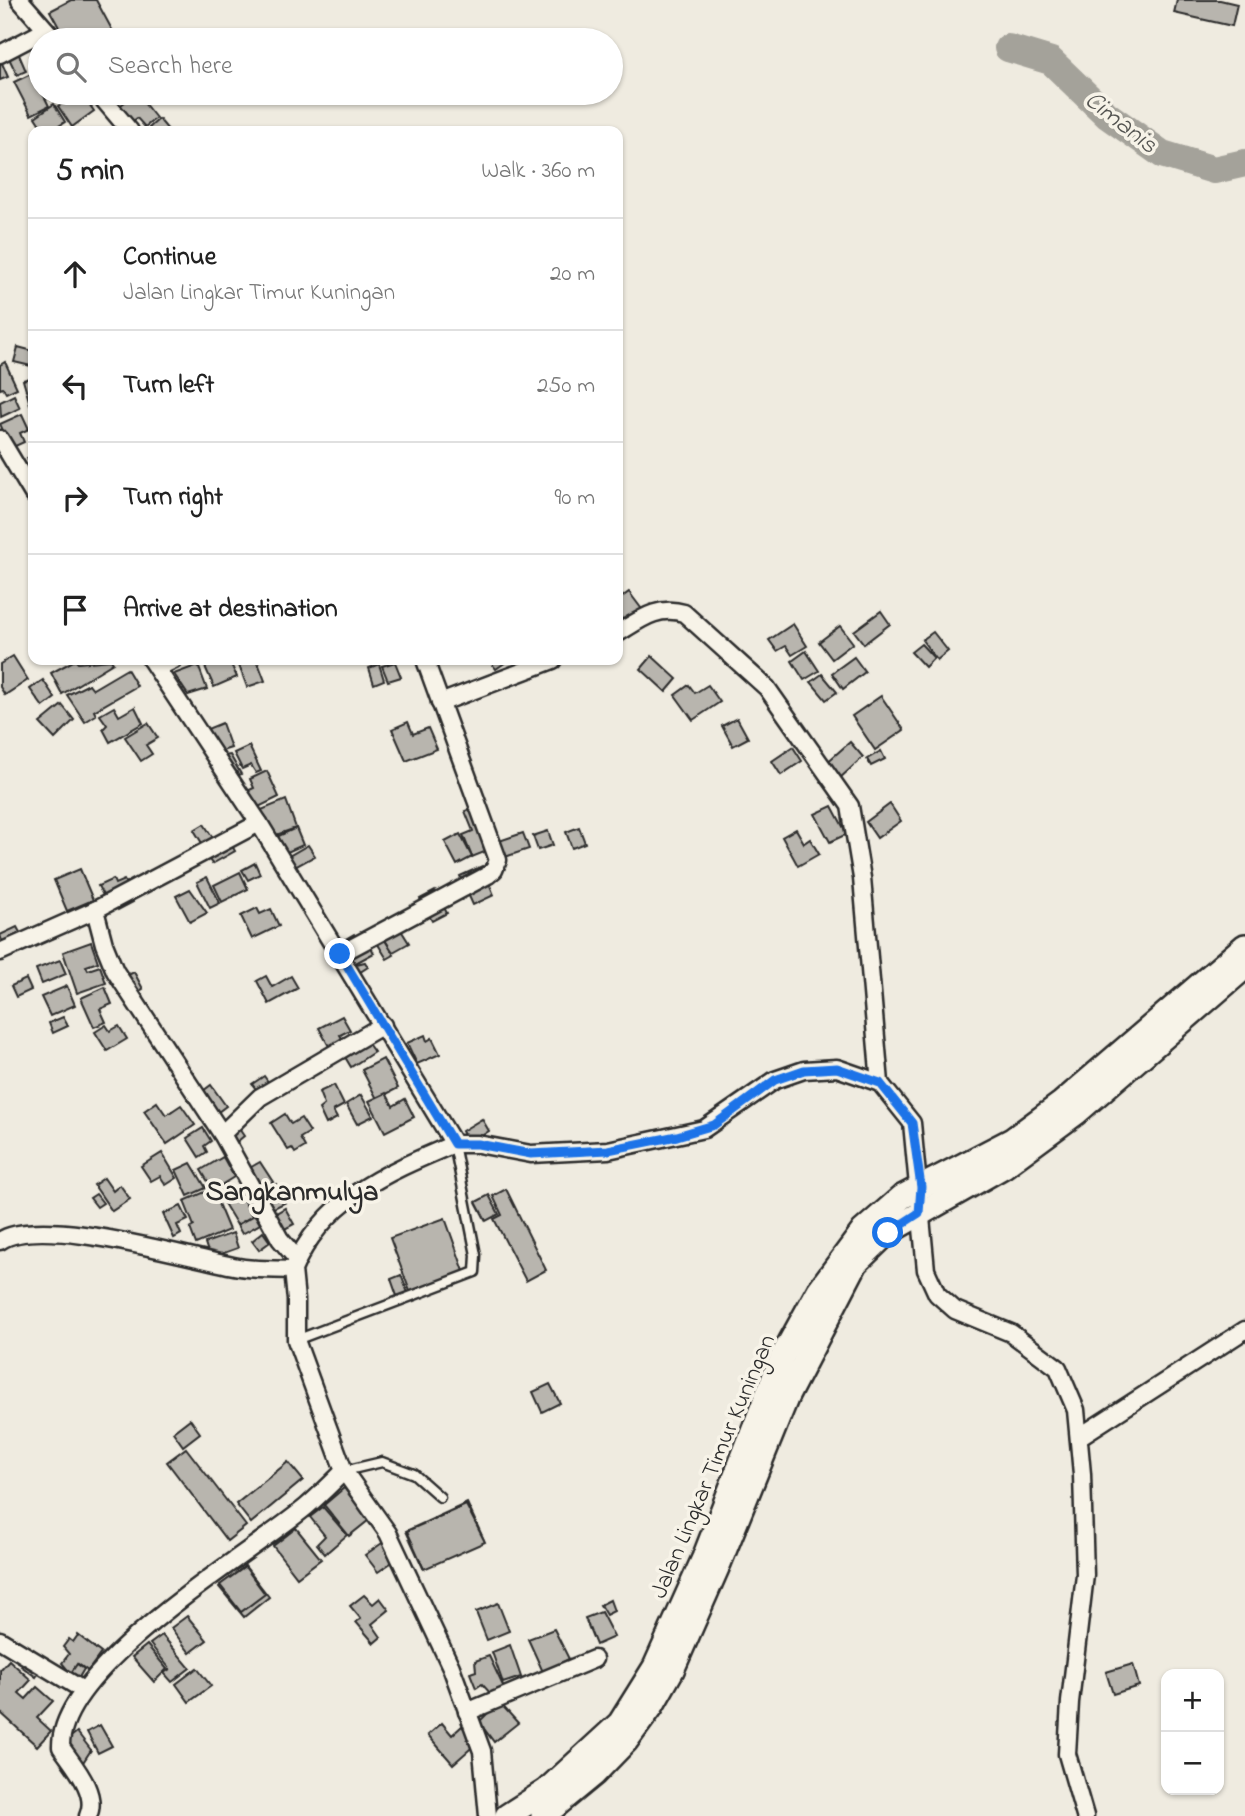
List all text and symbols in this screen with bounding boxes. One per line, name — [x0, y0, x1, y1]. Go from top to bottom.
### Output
search box — [28, 28, 623, 105]
icon: search — [52, 48, 90, 86]
text: Search here — [108, 48, 233, 86]
water label: Cimanis — [1075, 83, 1166, 165]
text: 5 min — [56, 150, 124, 194]
text: Walk · 360 m — [481, 155, 595, 188]
text: Continue — [123, 239, 216, 277]
icon: ahead — [56, 255, 94, 293]
text: 20 m — [550, 258, 595, 291]
text: Jalan Lingkar Timur Kuningan — [123, 277, 395, 310]
icon: left — [56, 367, 94, 405]
text: Turn left — [123, 367, 214, 405]
text: 250 m — [537, 370, 595, 403]
icon: right — [56, 479, 94, 517]
text: Turn right — [123, 479, 223, 517]
text: 90 m — [555, 482, 595, 515]
icon: arrive — [56, 591, 94, 629]
text: Arrive at destination — [123, 591, 338, 629]
route end — [324, 938, 355, 969]
district label: Sangkanmulya — [206, 1173, 378, 1215]
route start — [872, 1217, 903, 1248]
street label: Jalan Lingkar Timur Kuningan — [643, 1329, 786, 1605]
map controls — [1161, 1669, 1224, 1795]
button: + — [1161, 1669, 1224, 1732]
button: − — [1161, 1732, 1224, 1795]

